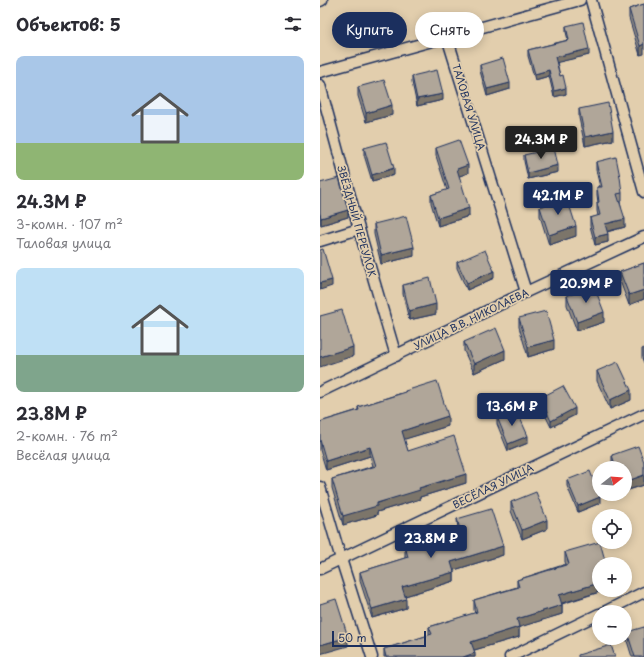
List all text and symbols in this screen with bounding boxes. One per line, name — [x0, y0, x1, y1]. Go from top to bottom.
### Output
text: Объектов: 5 — [16, 11, 121, 37]
chip: Купить — [332, 12, 407, 48]
chip: Снять — [415, 12, 484, 48]
icon: filters — [282, 13, 304, 35]
street label: ТАЛОВАЯ УЛИЦА — [449, 62, 490, 152]
icon: home — [124, 82, 196, 154]
pin: 24.3M ₽ — [504, 126, 578, 160]
text: 24.3M ₽ — [514, 129, 568, 148]
street label: ЗВЁЗДНЫЙ ПЕРЕУЛОК — [334, 163, 381, 279]
pin: 42.1M ₽ — [521, 182, 595, 216]
text: 42.1M ₽ — [532, 185, 584, 204]
text: 24.3M ₽ — [16, 188, 86, 214]
text: 3-комн. · 107 m² — [16, 214, 123, 233]
text: Таловая улица — [16, 233, 111, 252]
pin: 20.9M ₽ — [549, 270, 623, 304]
text: 20.9M ₽ — [559, 273, 613, 292]
street label: УЛИЦА В.В. НИКОЛАЕВА — [411, 284, 531, 353]
icon: home — [124, 294, 196, 366]
pin: 13.6M ₽ — [475, 393, 549, 427]
text: 13.6M ₽ — [486, 396, 538, 415]
text: 23.8M ₽ — [16, 400, 87, 426]
text: 2-комн. · 76 m² — [16, 426, 118, 445]
text: Весёлая улица — [16, 445, 110, 464]
street label: ВЕСЁЛАЯ УЛИЦА — [450, 459, 536, 512]
north arrow — [592, 461, 632, 501]
map controls — [592, 461, 632, 645]
button: locate — [592, 509, 632, 549]
pin: 23.8M ₽ — [394, 525, 468, 559]
text: 23.8M ₽ — [404, 528, 458, 547]
button: + — [592, 557, 632, 597]
button: − — [592, 605, 632, 645]
scale bar — [332, 629, 426, 648]
text: 50 m — [338, 629, 367, 646]

